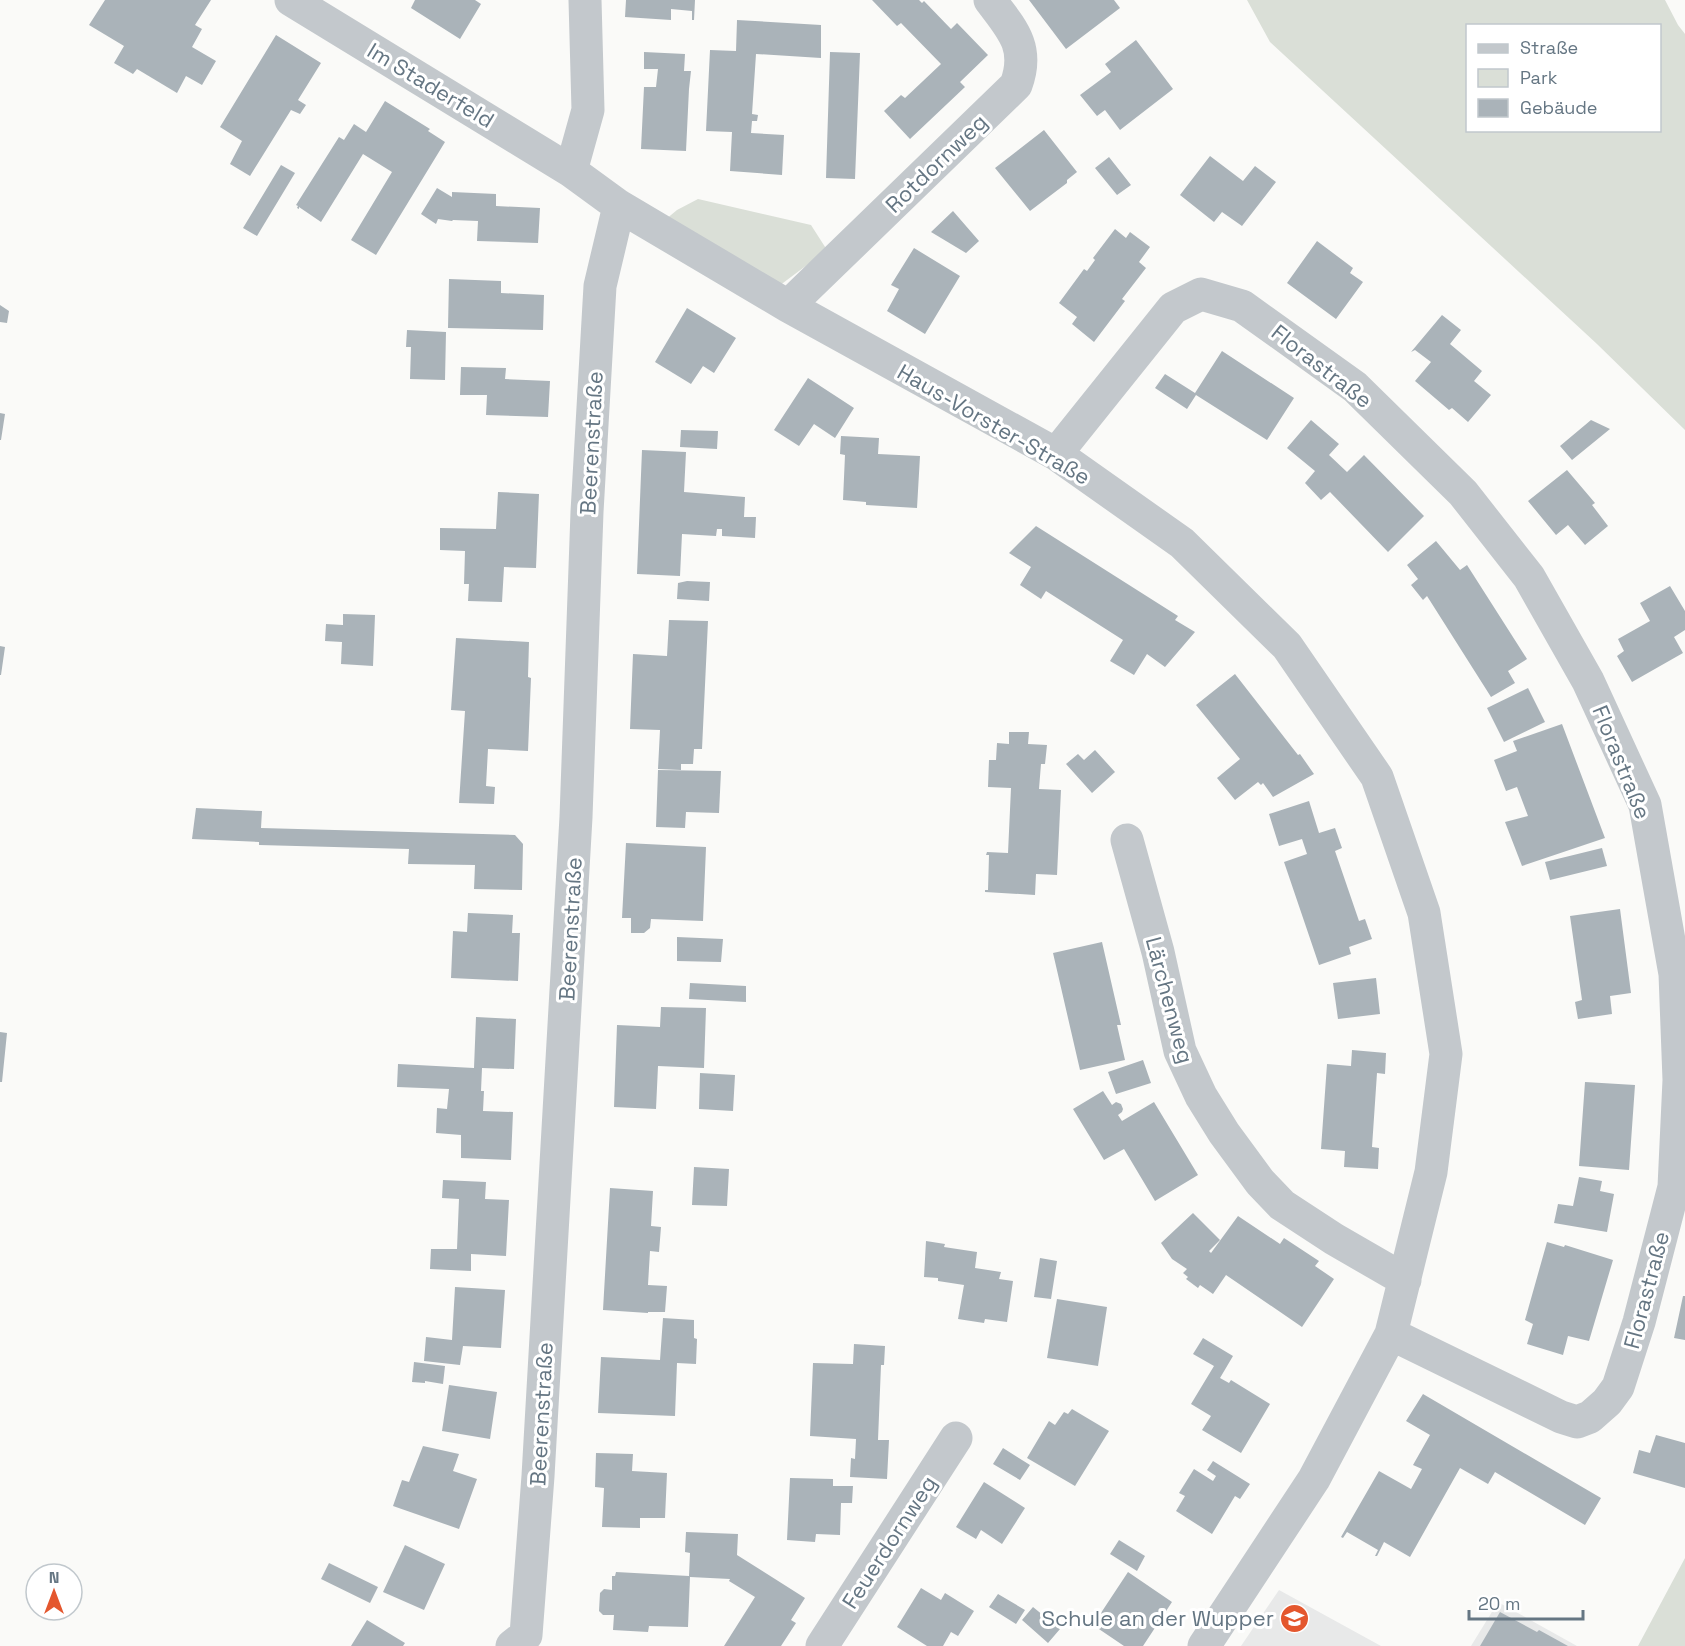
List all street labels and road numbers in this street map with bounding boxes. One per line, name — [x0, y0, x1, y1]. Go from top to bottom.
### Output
street label: Im Staderfeld — [362, 36, 500, 134]
street label: Rotdornweg — [879, 108, 993, 218]
street label: Florastraße — [1266, 318, 1378, 414]
street label: Haus-Vorster-Straße — [893, 357, 1095, 491]
street label: Beerenstraße — [573, 370, 609, 516]
street label: Florastraße — [1586, 701, 1658, 823]
street label: Beerenstraße — [552, 856, 588, 1002]
street label: Lärchenweg — [1140, 934, 1200, 1066]
street label: Florastraße — [1617, 1228, 1675, 1352]
street label: Beerenstraße — [523, 1341, 559, 1487]
street label: Feuerdornweg — [836, 1470, 942, 1614]

